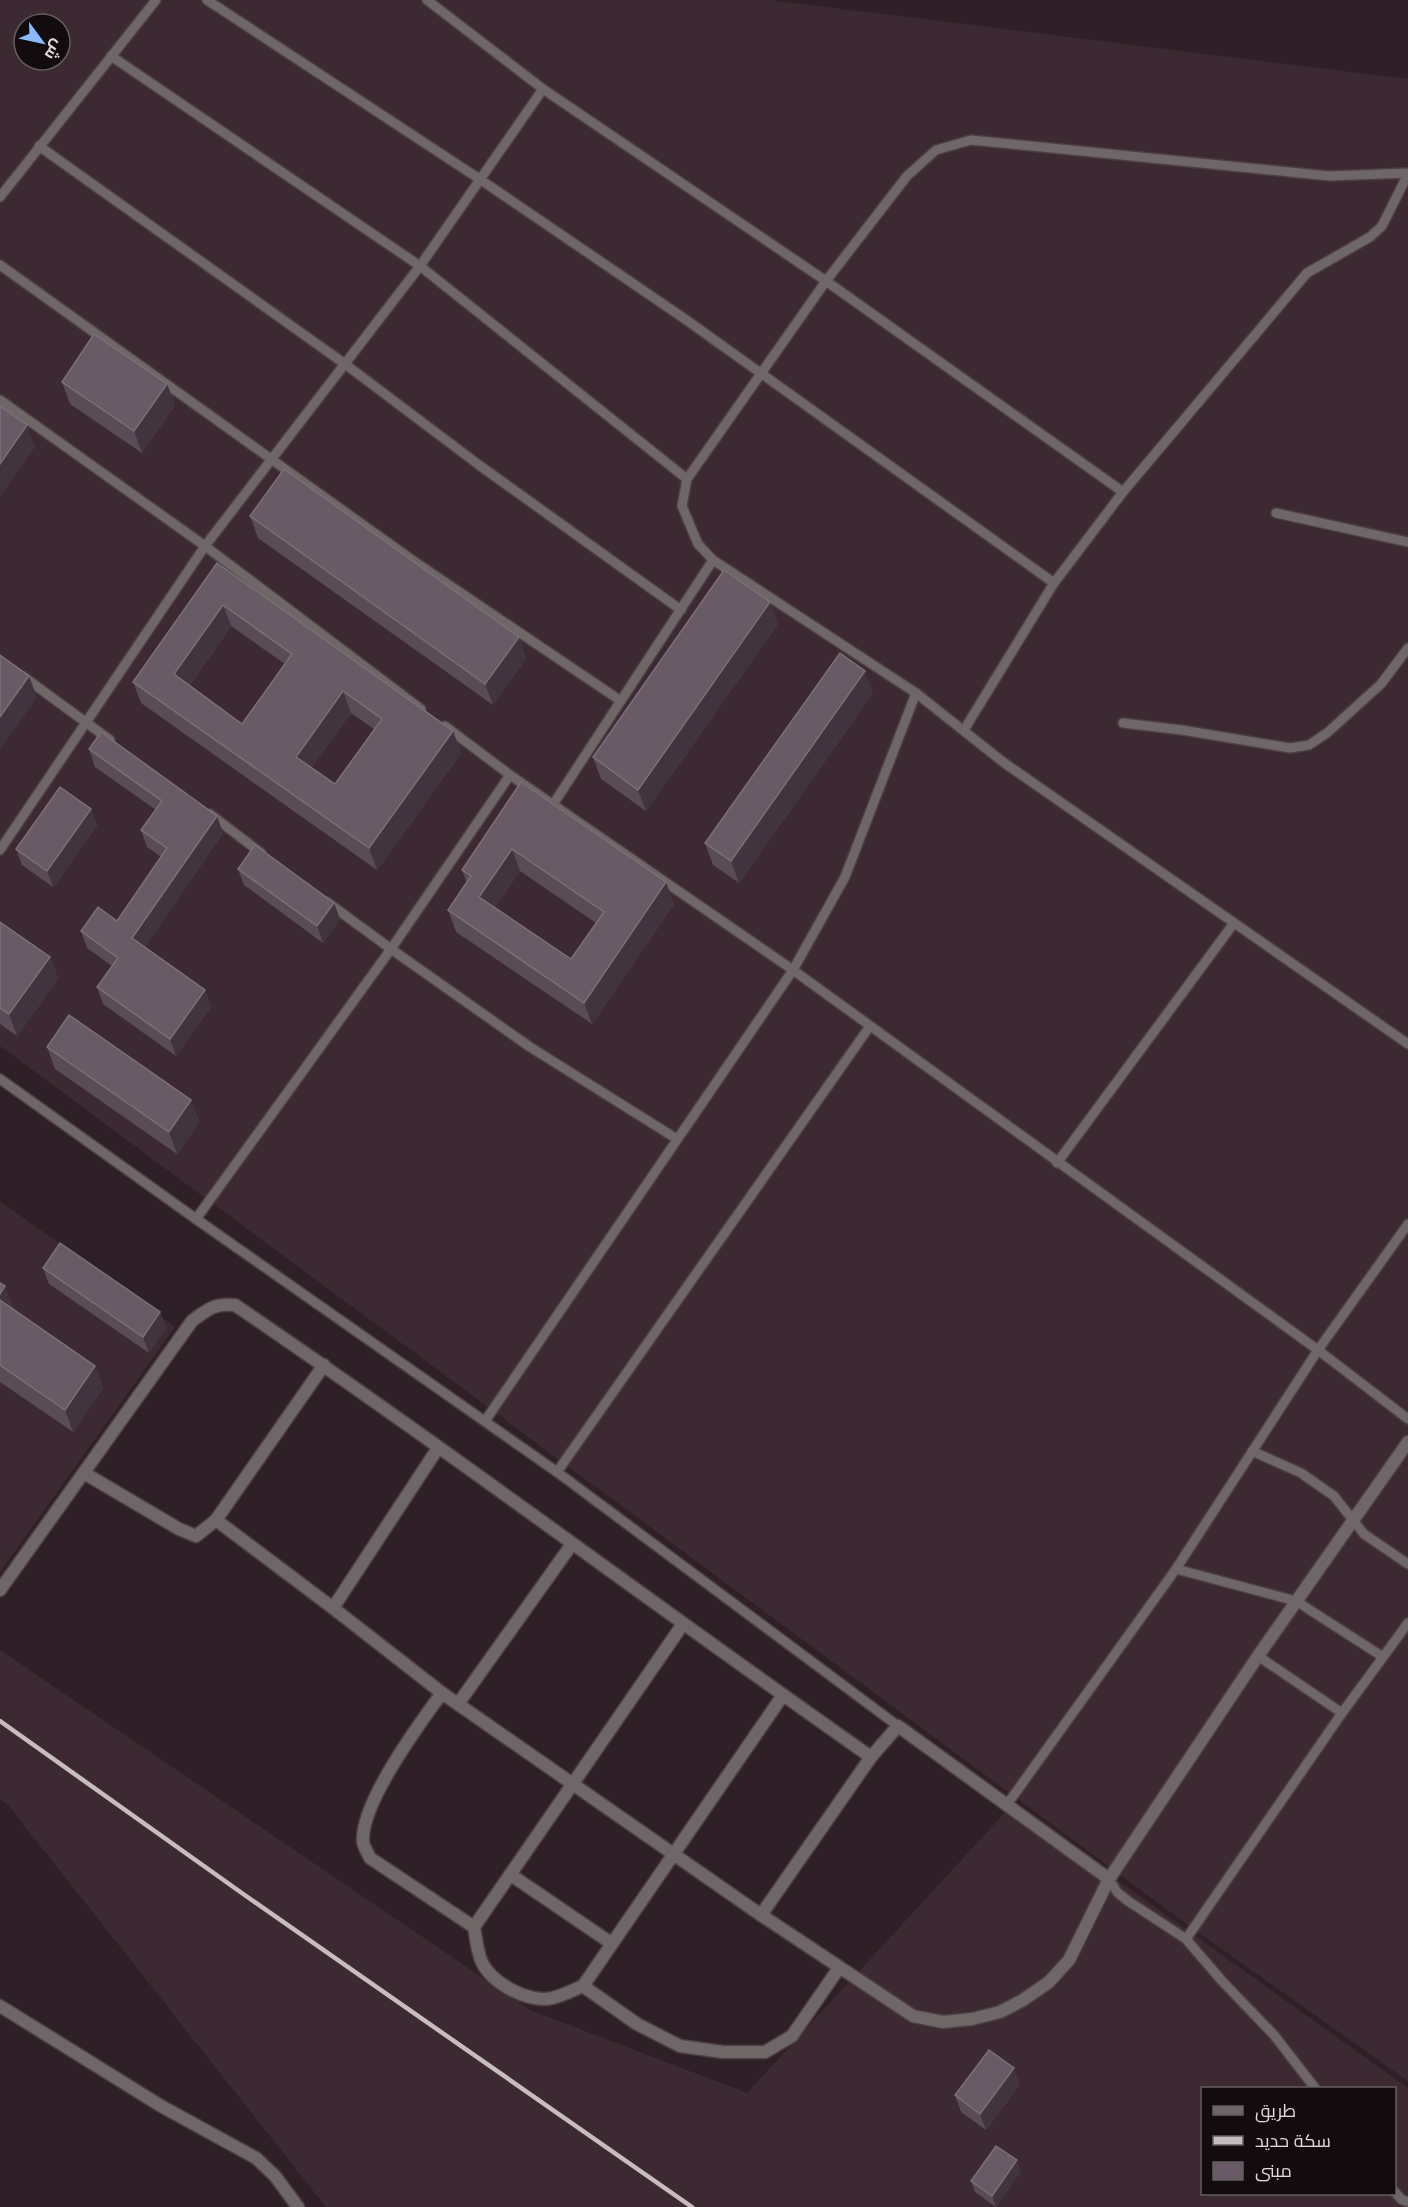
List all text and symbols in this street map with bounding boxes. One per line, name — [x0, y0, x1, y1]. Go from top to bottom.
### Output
north arrow — [12, 12, 72, 72]
text: ش — [39, 35, 69, 65]
legend — [1201, 2087, 1396, 2195]
text: طريق — [1255, 2098, 1296, 2123]
text: سكة حديد — [1255, 2128, 1331, 2153]
text: مبنى — [1255, 2158, 1292, 2183]

